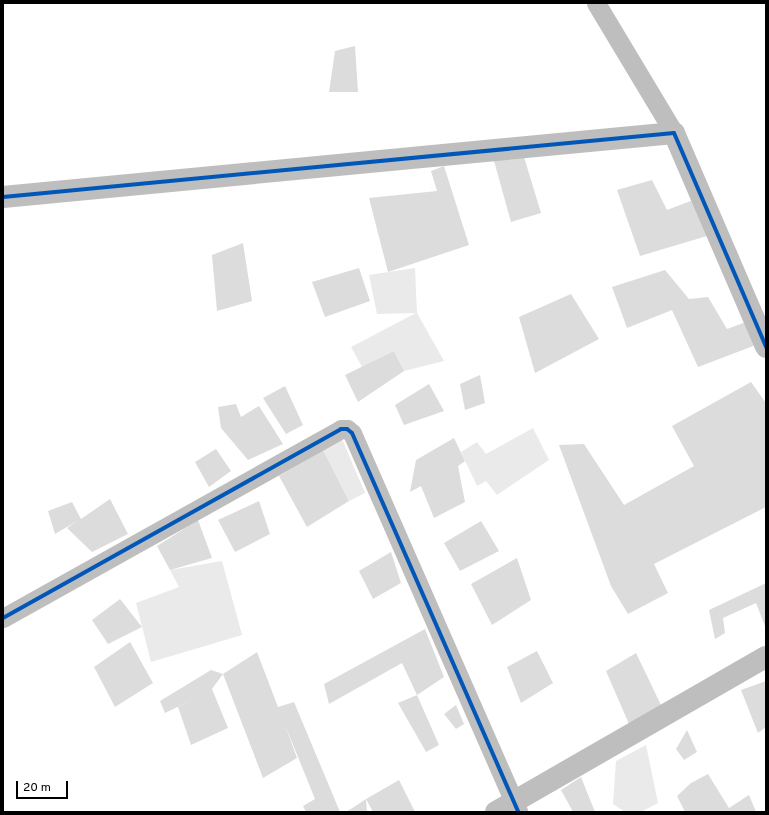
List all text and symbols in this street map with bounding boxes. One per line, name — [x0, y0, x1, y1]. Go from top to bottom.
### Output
scale bar — [18, 773, 70, 799]
text: 20 m — [23, 780, 51, 796]

